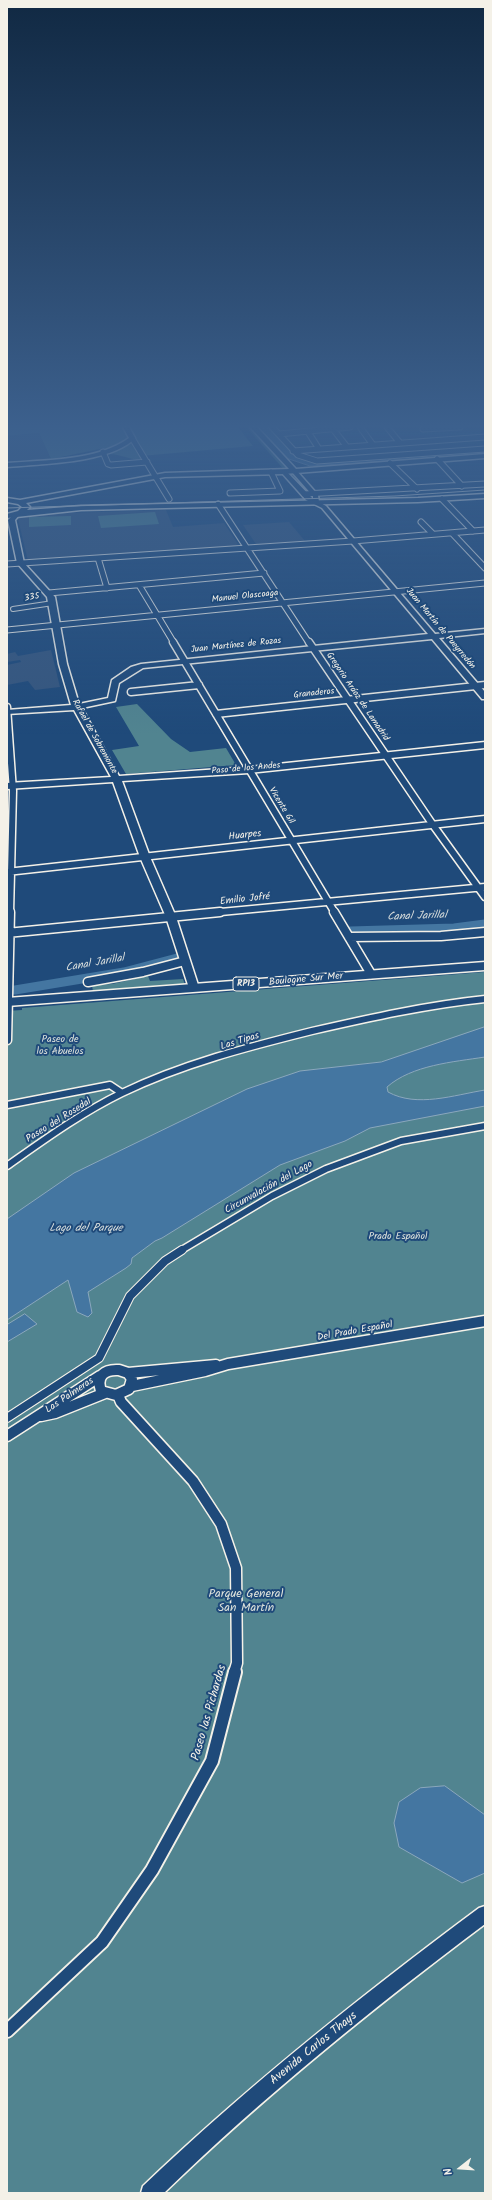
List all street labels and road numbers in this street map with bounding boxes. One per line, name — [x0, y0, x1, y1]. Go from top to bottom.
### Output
street label: Juan Martín de Pueyrredón — [403, 586, 477, 672]
street label: Manuel Olascoaga — [211, 588, 279, 606]
street label: 335 — [24, 591, 40, 605]
street label: Juan Martínez de Rozas — [190, 636, 282, 656]
street label: Gregorio Aráoz de Lamadrid — [323, 651, 391, 743]
street label: Granaderos — [293, 686, 335, 702]
street label: Rafael de Sobremonte — [69, 698, 119, 776]
street label: Paso de los Andes — [211, 761, 281, 777]
street label: Vicente Gil — [266, 786, 296, 826]
street label: Huarpes — [228, 828, 262, 844]
street label: Emilio Jofré — [219, 891, 271, 909]
street label: Boulogne Sur Mer — [268, 971, 344, 989]
road number: RP13 — [233, 977, 259, 991]
street label: Las Tipas — [219, 1030, 261, 1054]
street label: Paseo del Rosedal — [24, 1096, 94, 1146]
street label: Circunvalación del Lago — [223, 1159, 315, 1217]
street label: Del Prado Español — [316, 1319, 394, 1345]
street label: Las Palmeras — [44, 1375, 96, 1417]
street label: Paseo las Pichardas — [189, 1663, 231, 1763]
street label: Avenida Carlos Thays — [268, 2010, 360, 2088]

